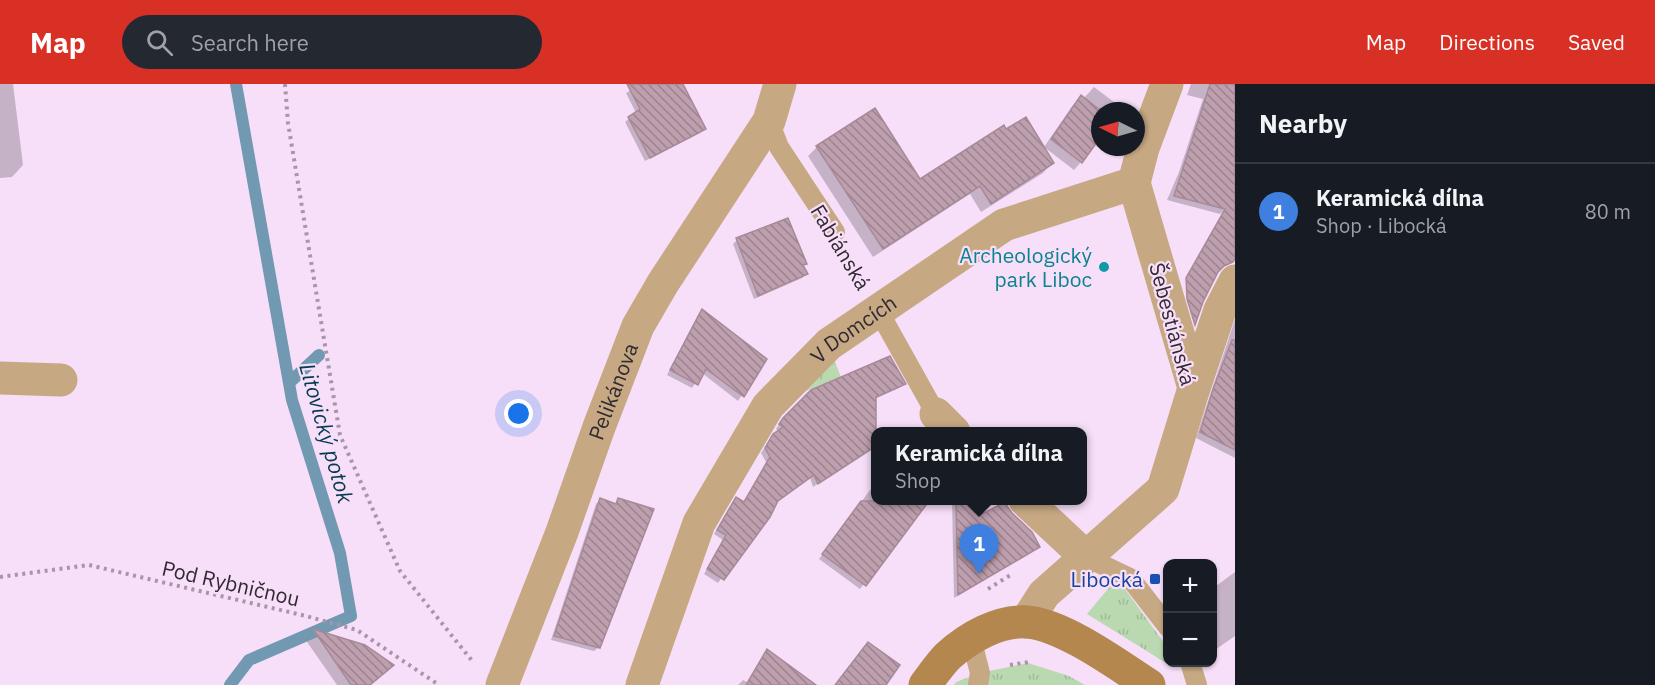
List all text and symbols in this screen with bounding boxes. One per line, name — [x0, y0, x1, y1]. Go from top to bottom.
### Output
search box — [122, 15, 542, 69]
text: Map — [30, 24, 86, 61]
icon: search — [143, 26, 176, 59]
text: Search here — [191, 28, 309, 57]
text: Map — [1366, 28, 1406, 56]
text: Directions — [1439, 28, 1535, 56]
text: Saved — [1568, 28, 1625, 56]
north arrow — [1091, 102, 1145, 156]
text: Nearby — [1259, 106, 1347, 140]
text: Keramická dílna — [1316, 183, 1484, 212]
text: 1 — [1273, 198, 1285, 225]
text: 80 m — [1585, 198, 1631, 225]
street label: Fabiánská — [805, 199, 877, 295]
text: Shop · Libocká — [1316, 212, 1447, 239]
place label: Archeologický park Liboc — [959, 241, 1093, 293]
marker: Archeologický park Liboc — [1097, 260, 1111, 274]
street label: Šebestiánská — [1143, 260, 1203, 388]
street label: V Domcích — [804, 288, 902, 369]
street label: Pelikánova — [582, 339, 644, 444]
water label: Litovický potok — [293, 360, 361, 507]
your location — [504, 399, 533, 428]
popup — [871, 427, 1087, 505]
text: Keramická dílna — [895, 438, 1063, 467]
text: Shop — [895, 467, 941, 494]
pin: 1 — [960, 524, 998, 574]
street label: Pod Rybničnou — [159, 554, 303, 612]
map controls — [1163, 559, 1217, 667]
button: + — [1163, 559, 1217, 613]
place label: Libocká — [1071, 565, 1143, 593]
marker: Libocká — [1148, 572, 1162, 586]
button: − — [1163, 613, 1217, 667]

